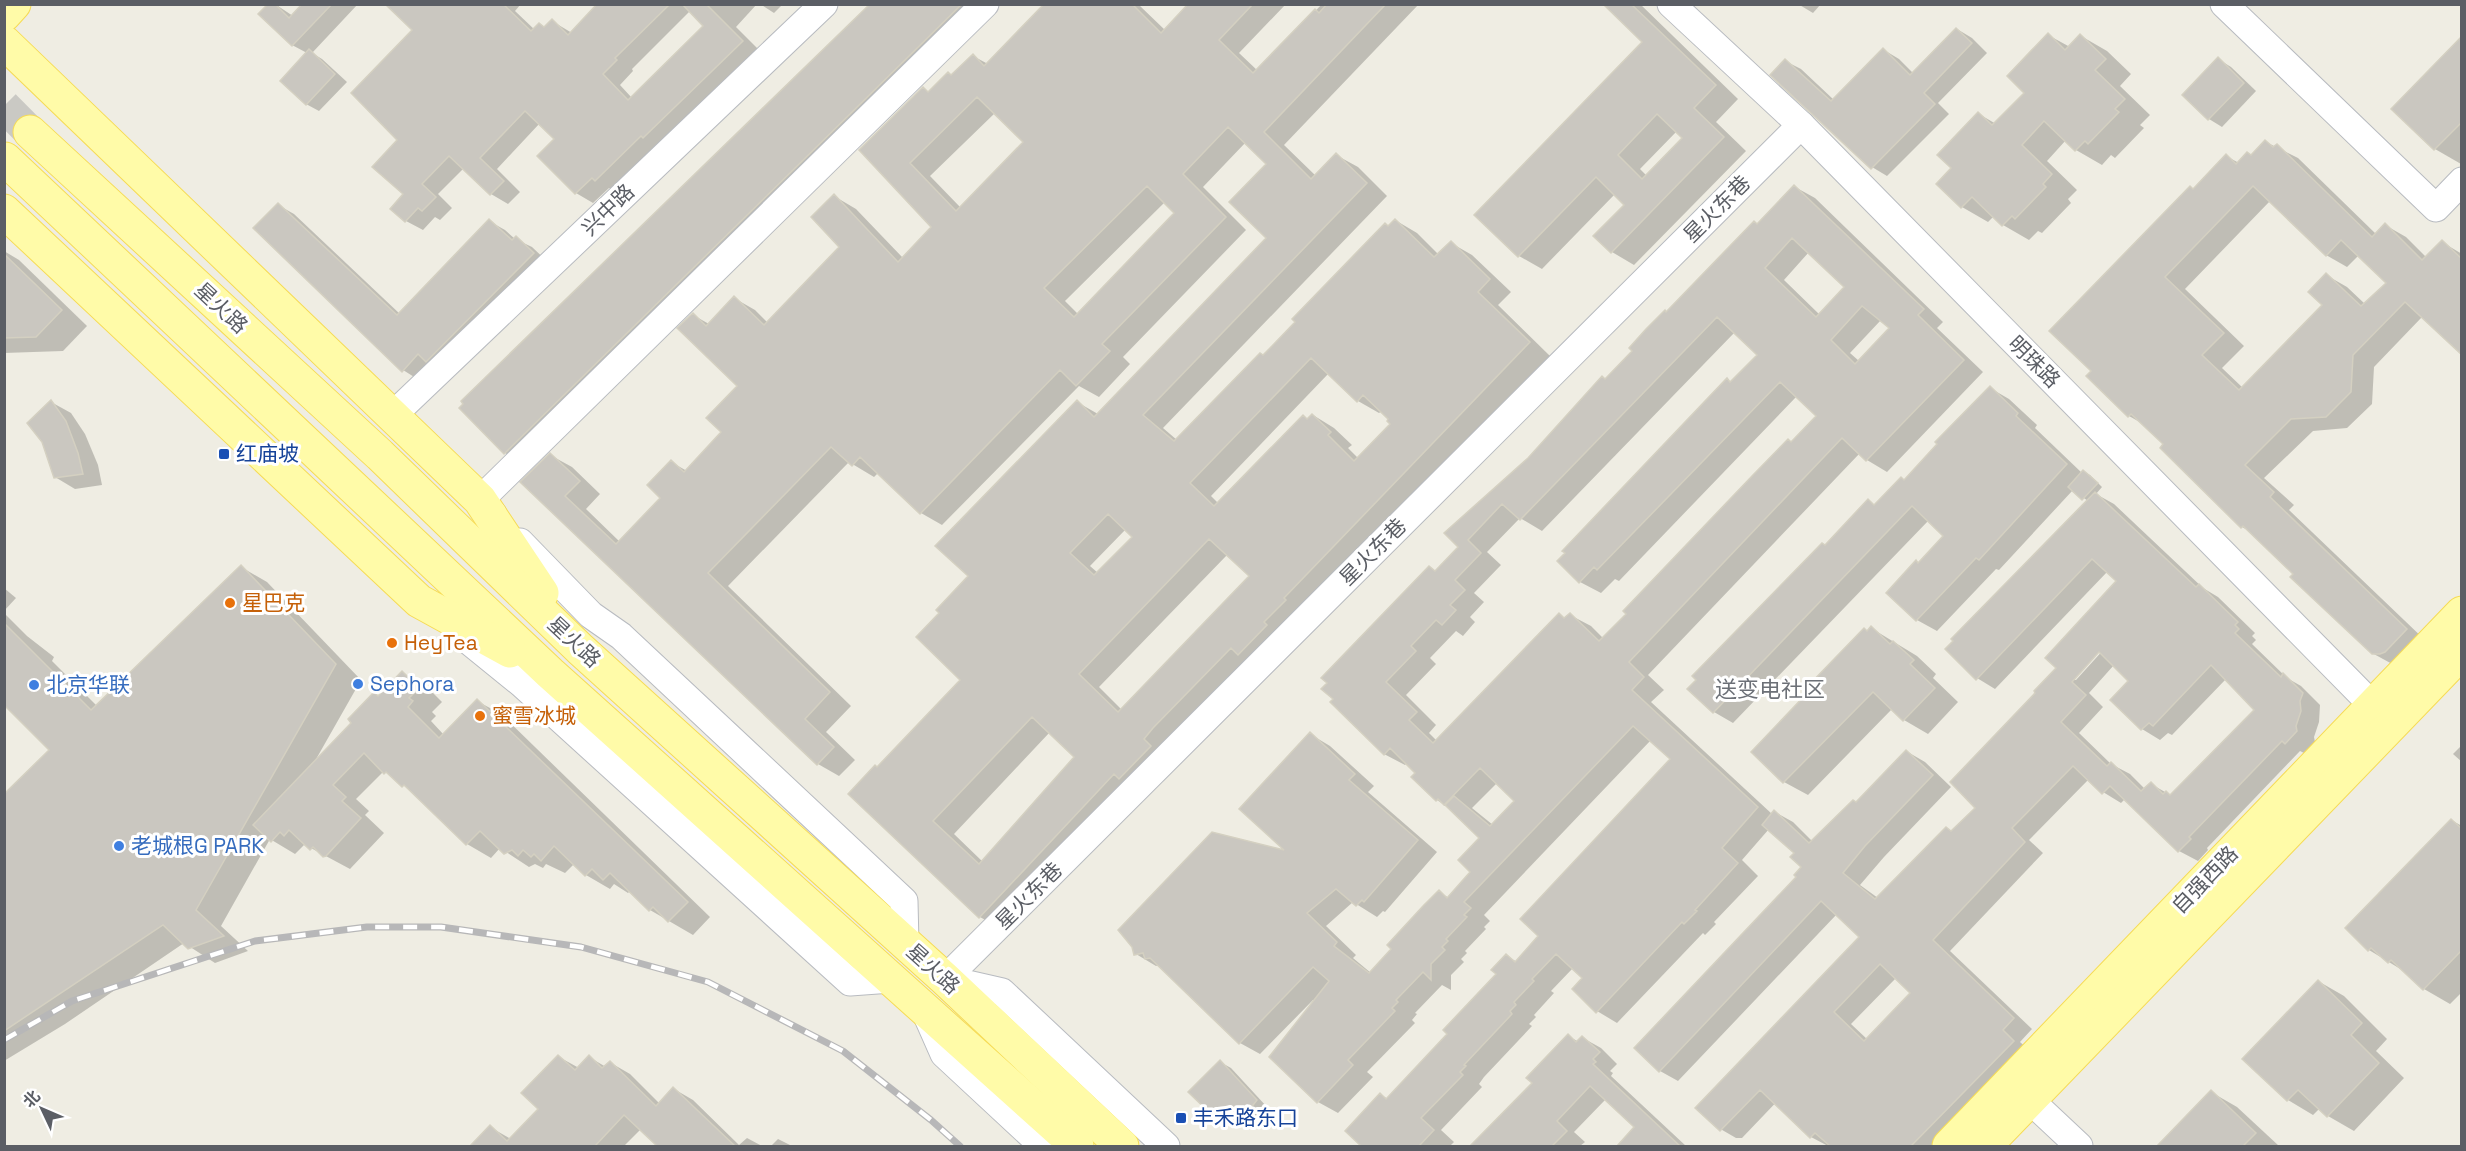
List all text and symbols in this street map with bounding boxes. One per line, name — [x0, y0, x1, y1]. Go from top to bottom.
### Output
street label: 星火东巷 — [1677, 169, 1756, 248]
street label: 兴中路 — [576, 178, 640, 241]
street label: 星火路 — [189, 276, 254, 339]
street label: 明珠路 — [2003, 330, 2066, 393]
place label: 红庙坡 — [236, 440, 299, 467]
marker: 红庙坡 — [217, 447, 231, 461]
street label: 星火东巷 — [1333, 512, 1412, 591]
place label: 星巴克 — [242, 589, 305, 616]
marker: 星巴克 — [223, 596, 237, 610]
street label: 星火路 — [542, 610, 607, 673]
place label: HeyTea — [404, 629, 478, 656]
marker: HeyTea — [385, 636, 399, 650]
place label: Sephora — [370, 670, 454, 697]
place label: 北京华联 — [46, 671, 130, 698]
district label: 送变电社区 — [1715, 675, 1825, 703]
marker: Sephora — [351, 677, 365, 691]
marker: 北京华联 — [27, 678, 41, 692]
place label: 蜜雪冰城 — [492, 702, 576, 729]
marker: 蜜雪冰城 — [473, 709, 487, 723]
place label: 老城根G PARK — [131, 832, 264, 859]
marker: 老城根G PARK — [112, 839, 126, 853]
street label: 自强西路 — [2166, 840, 2244, 919]
street label: 星火东巷 — [989, 856, 1068, 935]
street label: 星火路 — [901, 938, 966, 1000]
north arrow — [12, 1079, 72, 1139]
text: 北 — [18, 1086, 45, 1112]
place label: 丰禾路东口 — [1193, 1104, 1298, 1131]
marker: 丰禾路东口 — [1174, 1111, 1188, 1125]

